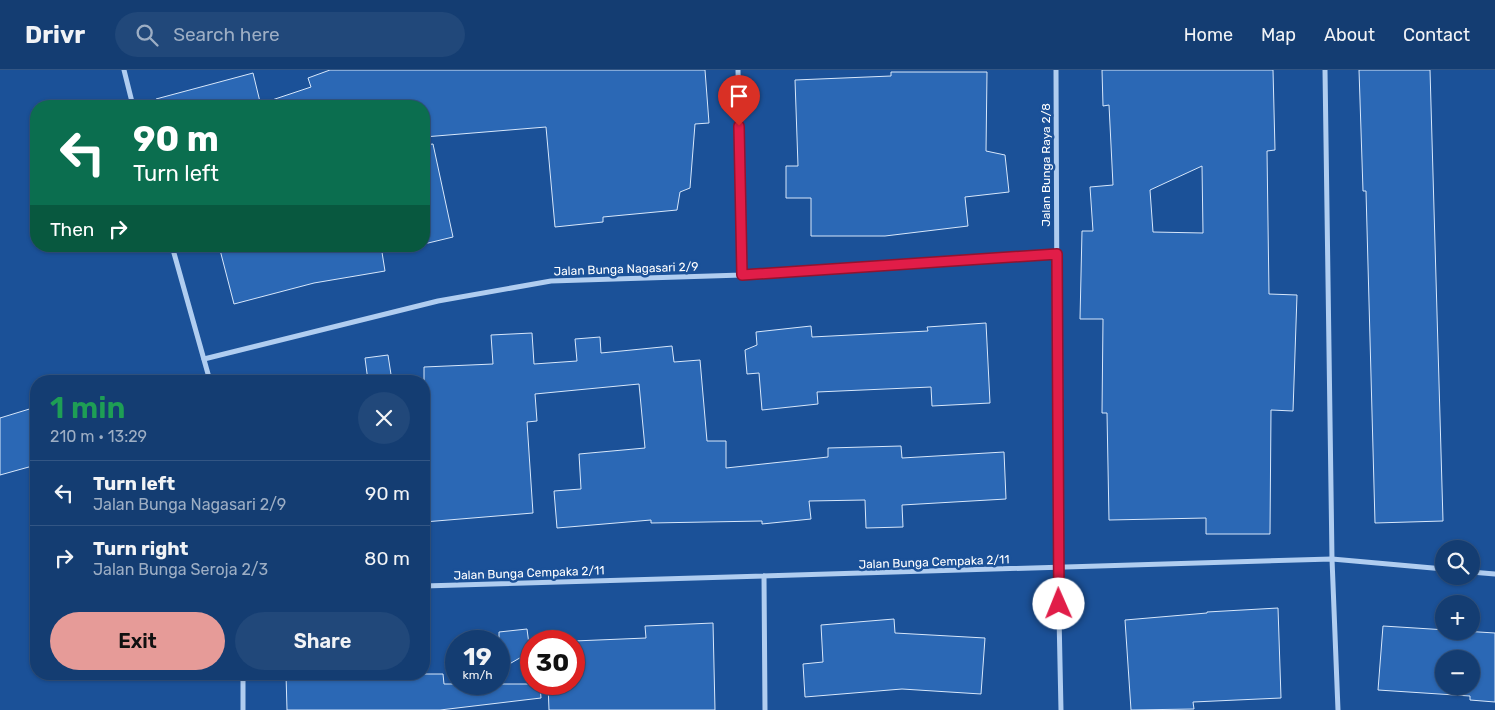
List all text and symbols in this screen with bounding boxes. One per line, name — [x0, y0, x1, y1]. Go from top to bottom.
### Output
search box — [115, 12, 465, 57]
text: Drivr — [25, 21, 85, 49]
icon: search — [133, 21, 161, 49]
text: Search here — [173, 23, 280, 46]
text: Home — [1184, 24, 1233, 46]
text: Map — [1261, 24, 1296, 46]
text: About — [1324, 24, 1375, 46]
text: Contact — [1403, 24, 1470, 46]
pin — [718, 75, 760, 126]
icon: arrive — [725, 82, 753, 110]
street label: Jalan Bunga Raya 2/8 — [1039, 103, 1053, 227]
text: 90 m — [133, 118, 219, 160]
icon: left — [50, 120, 115, 185]
text: Turn left — [133, 160, 219, 187]
icon: right — [104, 215, 132, 243]
text: Then — [50, 218, 94, 241]
street label: Jalan Bunga Nagasari 2/9 — [553, 259, 699, 279]
text: 1 min — [50, 390, 125, 426]
button: close — [358, 392, 410, 444]
text: 210 m · 13:29 — [50, 427, 147, 446]
text: Turn left — [93, 472, 175, 495]
icon: left — [50, 479, 78, 507]
text: 90 m — [365, 482, 410, 505]
text: Jalan Bunga Nagasari 2/9 — [93, 495, 286, 514]
text: Turn right — [93, 537, 188, 560]
map controls — [1435, 540, 1480, 695]
button: search — [1435, 540, 1480, 585]
icon: right — [50, 544, 78, 572]
text: 80 m — [364, 547, 410, 570]
street label: Jalan Bunga Cempaka 2/11 — [858, 552, 1010, 572]
text: Jalan Bunga Seroja 2/3 — [93, 560, 268, 579]
street label: Jalan Bunga Cempaka 2/11 — [453, 563, 605, 583]
position arrow — [1032, 577, 1084, 629]
button: + — [1435, 595, 1480, 640]
button: Exit — [50, 612, 225, 670]
button: Share — [235, 612, 410, 670]
speed limit sign: 30 — [520, 630, 585, 695]
text: 19 — [463, 642, 492, 671]
button: − — [1435, 650, 1480, 695]
text: km/h — [463, 668, 492, 682]

